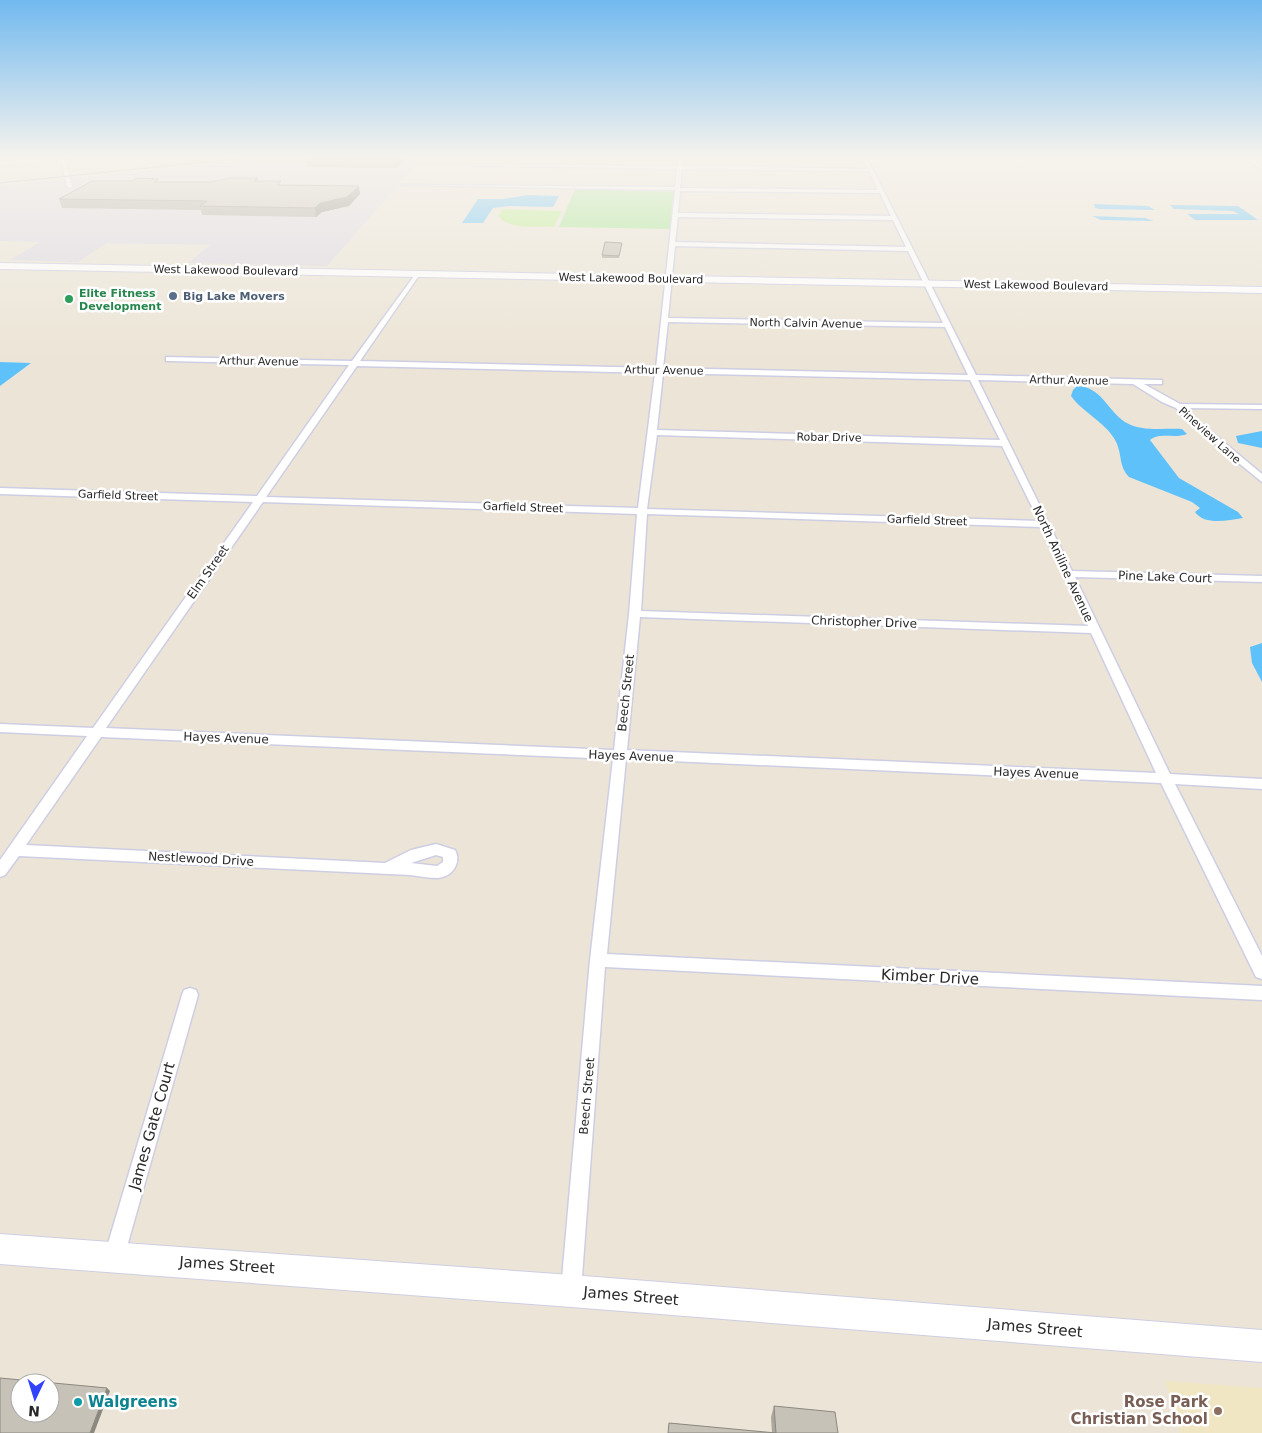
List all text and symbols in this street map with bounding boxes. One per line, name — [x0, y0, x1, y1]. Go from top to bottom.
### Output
street label: West Lakewood Boulevard — [154, 263, 298, 278]
street label: West Lakewood Boulevard — [559, 271, 703, 286]
street label: West Lakewood Boulevard — [964, 278, 1108, 293]
place label: Elite Fitness Development — [79, 287, 161, 313]
marker: Big Lake Movers — [167, 290, 179, 302]
place label: Big Lake Movers — [183, 290, 285, 303]
marker: Elite Fitness Development — [63, 293, 75, 305]
street label: North Calvin Avenue — [750, 316, 863, 331]
street label: Arthur Avenue — [219, 354, 299, 369]
street label: Arthur Avenue — [624, 363, 704, 378]
street label: Arthur Avenue — [1029, 373, 1109, 388]
street label: Pineview Lane — [1176, 404, 1243, 467]
street label: Robar Drive — [796, 430, 862, 445]
street label: Garfield Street — [78, 488, 159, 503]
street label: Garfield Street — [483, 500, 564, 515]
street label: North Aniline Avenue — [1030, 504, 1096, 624]
street label: Garfield Street — [887, 513, 968, 528]
street label: Elm Street — [184, 542, 232, 602]
street label: Pine Lake Court — [1118, 568, 1212, 586]
street label: Christopher Drive — [811, 613, 917, 631]
street label: Beech Street — [615, 653, 637, 732]
street label: Hayes Avenue — [183, 730, 269, 746]
street label: Hayes Avenue — [588, 748, 674, 764]
street label: Hayes Avenue — [993, 765, 1079, 781]
street label: Nestlewood Drive — [148, 849, 254, 869]
street label: Kimber Drive — [880, 965, 980, 989]
street label: Beech Street — [577, 1057, 597, 1135]
street label: James Gate Court — [125, 1060, 179, 1193]
street label: James Street — [178, 1253, 275, 1277]
street label: James Street — [582, 1283, 680, 1309]
street label: James Street — [986, 1315, 1084, 1341]
north arrow — [10, 1373, 60, 1423]
place label: Walgreens — [88, 1393, 177, 1411]
place label: Rose Park Christian School — [1070, 1393, 1209, 1428]
marker: Walgreens — [72, 1396, 84, 1408]
text: N — [28, 1403, 40, 1419]
marker: Rose Park Christian School — [1212, 1405, 1224, 1417]

